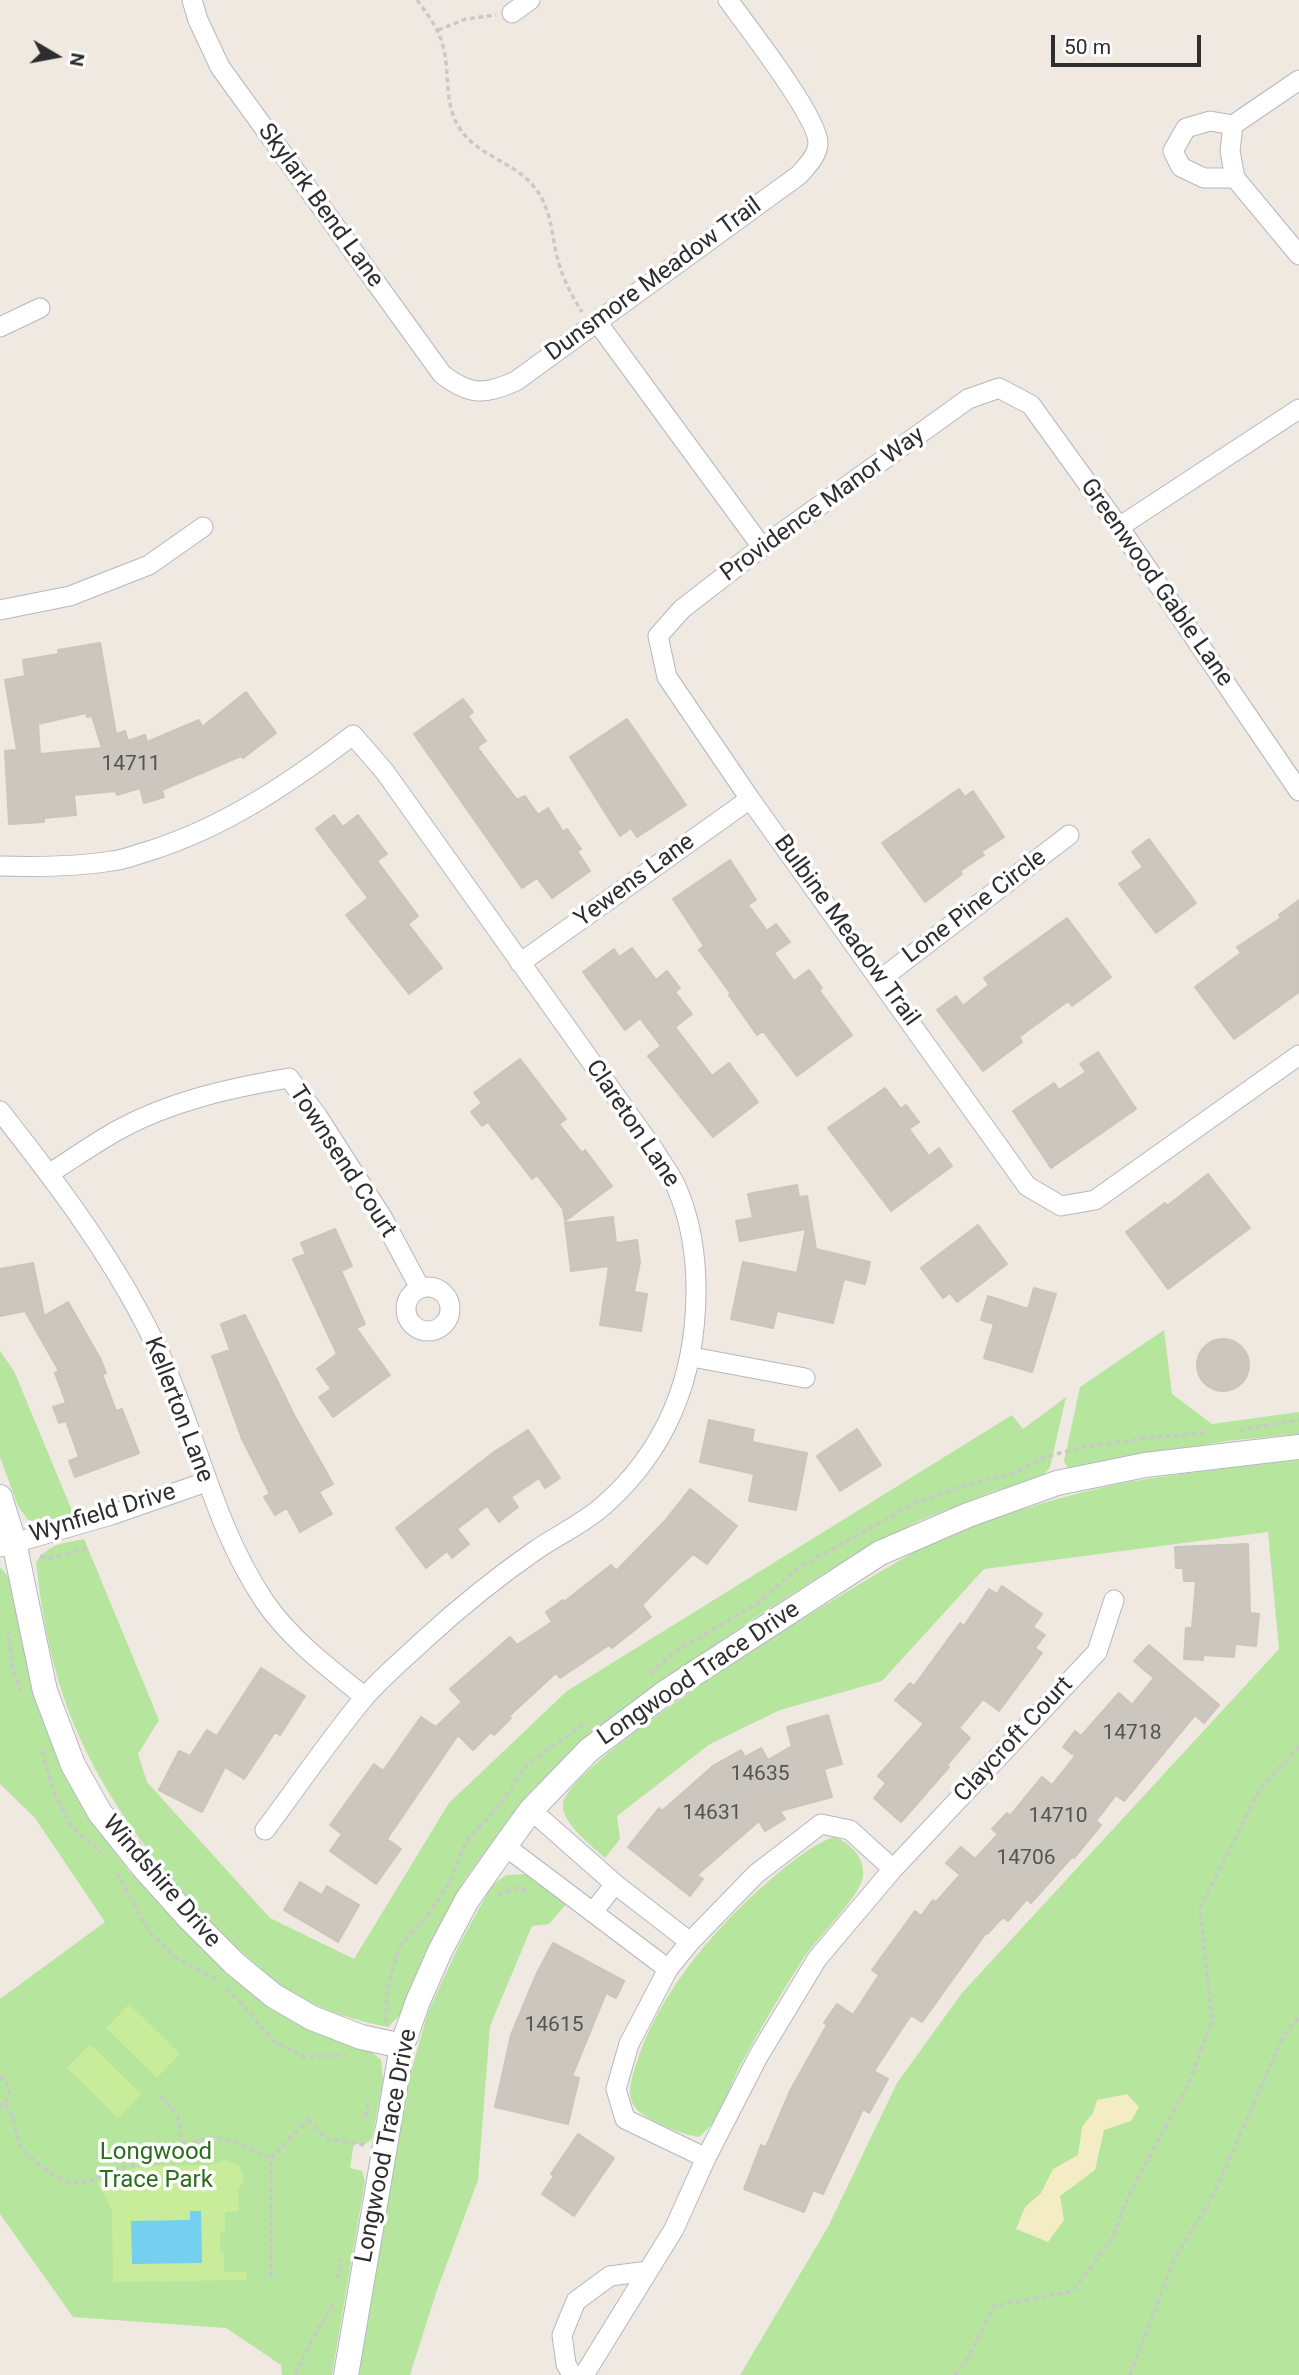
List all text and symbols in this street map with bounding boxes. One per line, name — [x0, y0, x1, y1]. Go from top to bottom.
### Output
north arrow — [21, 21, 91, 91]
scale bar — [1054, 21, 1204, 65]
text: 50 m — [1064, 35, 1111, 59]
text: N — [65, 51, 90, 68]
street label: Skylark Bend Lane — [251, 119, 389, 293]
street label: Dunsmore Meadow Trail — [540, 192, 768, 368]
street label: Providence Manor Way — [715, 421, 931, 589]
street label: Greenwood Gable Lane — [1073, 473, 1239, 693]
house number: 14711 — [101, 752, 161, 778]
street label: Yewens Lane — [570, 828, 700, 934]
street label: Bulbine Meadow Trail — [767, 830, 925, 1032]
street label: Lone Pine Circle — [898, 844, 1052, 970]
street label: Clareton Lane — [579, 1055, 685, 1193]
street label: Townsend Court — [282, 1081, 402, 1243]
street label: Kellerton Lane — [137, 1333, 219, 1487]
street label: Wynfield Drive — [27, 1478, 179, 1550]
street label: Longwood Trace Drive — [592, 1596, 806, 1752]
street label: Claycroft Court — [949, 1671, 1079, 1809]
house number: 14718 — [1102, 1721, 1162, 1747]
house number: 14635 — [730, 1762, 790, 1788]
house number: 14631 — [682, 1801, 742, 1827]
house number: 14710 — [1028, 1804, 1088, 1830]
street label: Windshire Drive — [96, 1810, 226, 1954]
house number: 14706 — [996, 1846, 1056, 1872]
house number: 14615 — [524, 2013, 584, 2039]
street label: Longwood Trace Drive — [350, 2027, 424, 2265]
park label: Longwood Trace Park — [99, 2139, 213, 2195]

